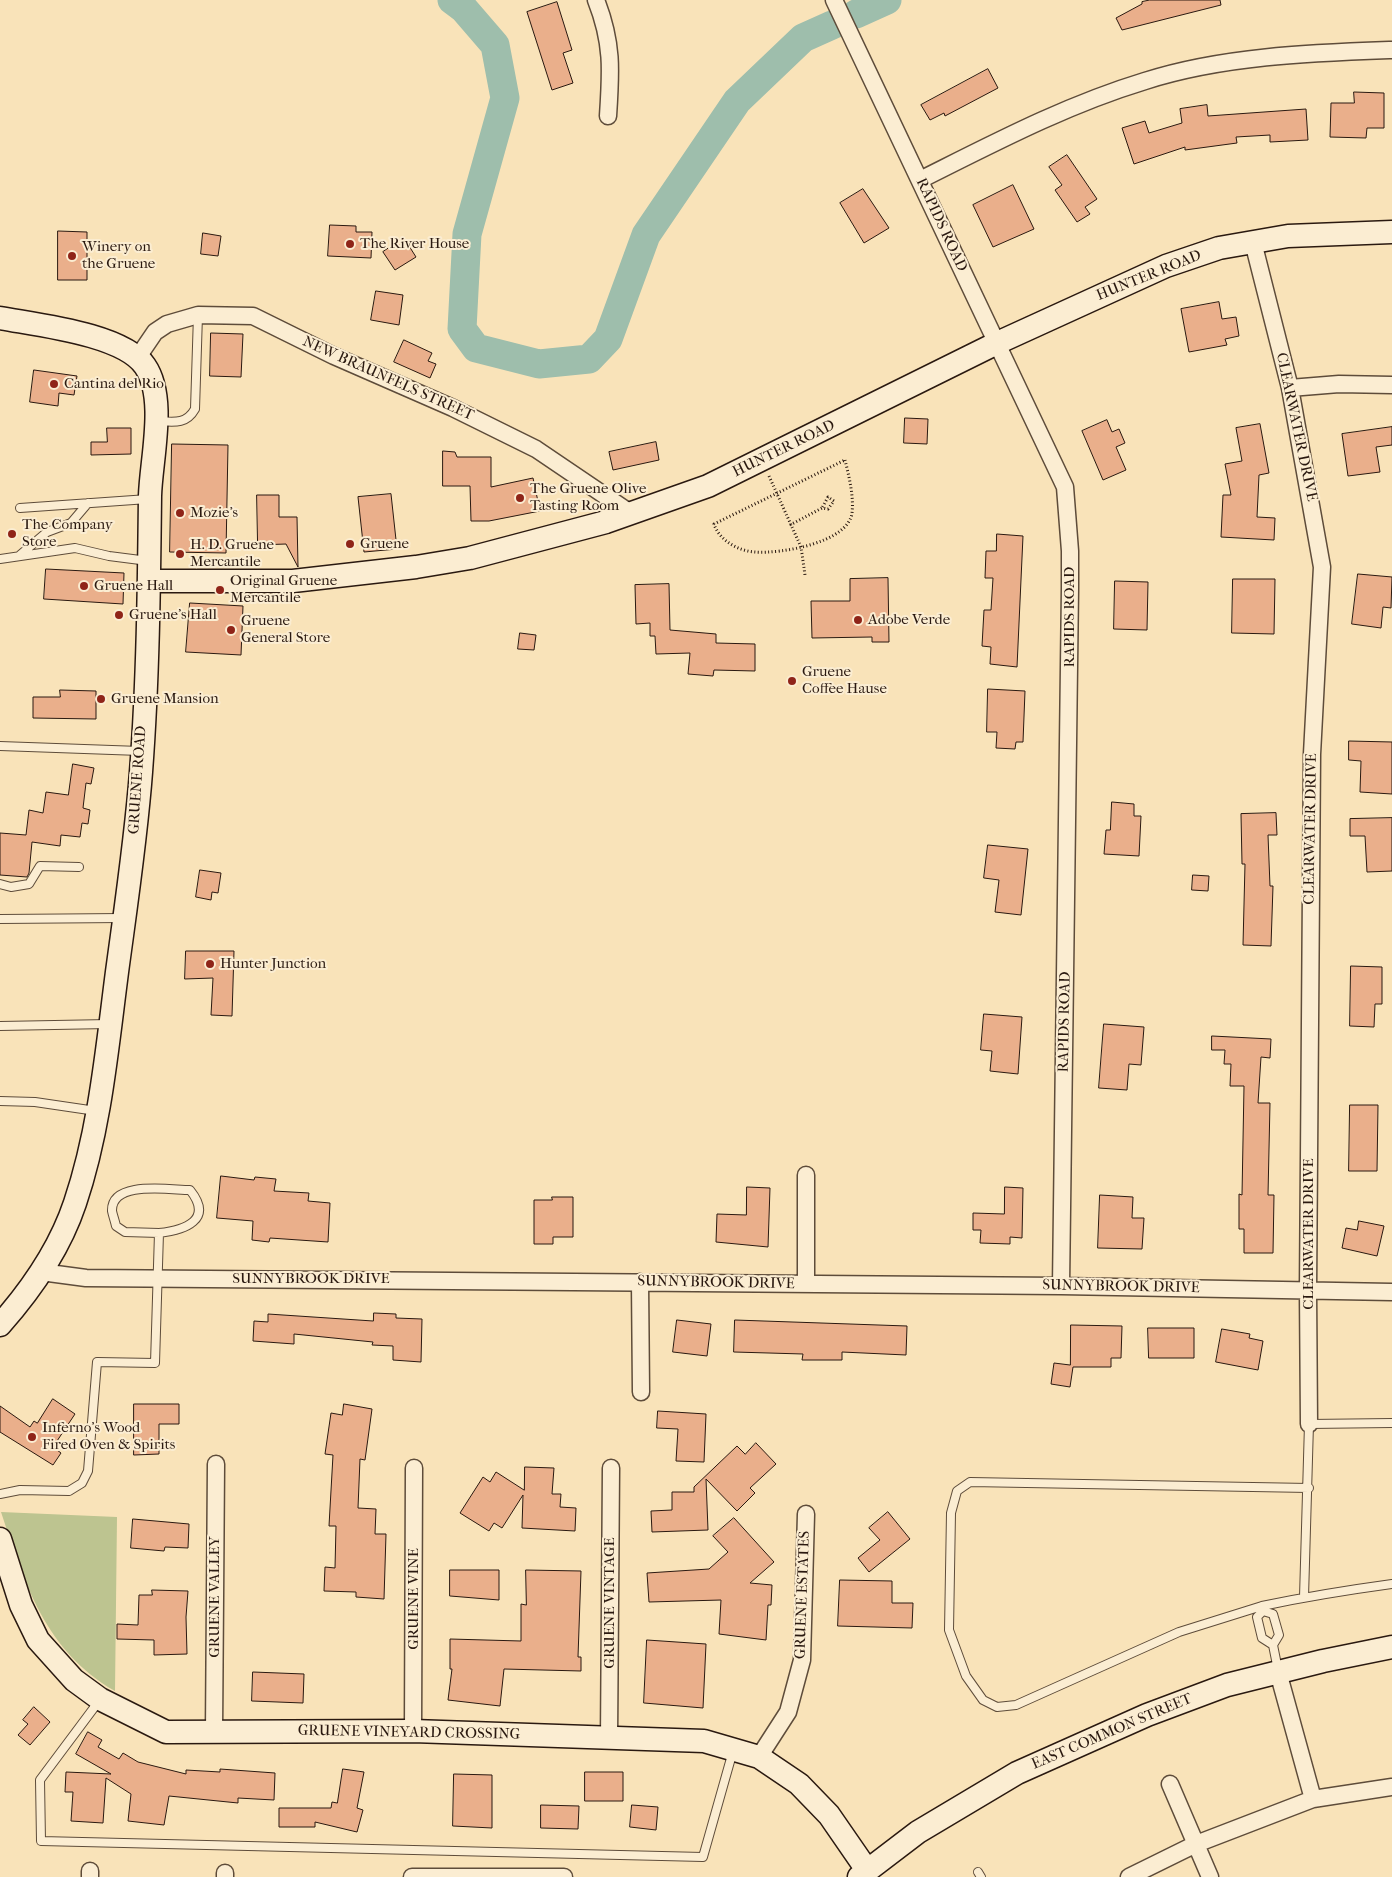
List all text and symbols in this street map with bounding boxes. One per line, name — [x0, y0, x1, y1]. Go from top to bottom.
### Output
street label: RAPIDS ROAD — [911, 175, 971, 275]
place label: The River House — [360, 235, 469, 253]
place label: Winery on the Gruene — [82, 238, 155, 273]
marker: The River House — [344, 238, 356, 250]
street label: HUNTER ROAD — [1094, 247, 1204, 305]
marker: Winery on the Gruene — [66, 250, 78, 262]
street label: NEW BRAUNFELS STREET — [299, 333, 477, 425]
street label: CLEARWATER DRIVE — [1271, 351, 1321, 503]
place label: Cantina del Rio — [64, 375, 164, 393]
marker: Cantina del Rio — [48, 378, 60, 390]
street label: HUNTER ROAD — [730, 416, 838, 482]
place label: The Gruene Olive Tasting Room — [530, 480, 646, 515]
marker: The Gruene Olive Tasting Room — [514, 492, 526, 504]
place label: Mozie's — [190, 504, 238, 522]
marker: Mozie's — [174, 507, 186, 519]
place label: The Company Store — [22, 516, 113, 551]
marker: The Company Store — [6, 528, 18, 540]
place label: Gruene — [360, 535, 409, 553]
place label: H. D. Gruene Mercantile — [190, 536, 274, 571]
marker: Gruene — [344, 538, 356, 550]
marker: H. D. Gruene Mercantile — [174, 548, 186, 560]
street label: RAPIDS ROAD — [1061, 566, 1079, 668]
place label: Original Gruene Mercantile — [230, 572, 337, 607]
place label: Gruene Hall — [94, 577, 173, 595]
marker: Gruene Hall — [78, 580, 90, 592]
marker: Original Gruene Mercantile — [214, 584, 226, 596]
place label: Gruene's Hall — [129, 606, 217, 624]
marker: Gruene's Hall — [113, 609, 125, 621]
place label: Adobe Verde — [868, 611, 950, 629]
place label: Gruene General Store — [241, 612, 330, 647]
marker: Adobe Verde — [852, 614, 864, 626]
marker: Gruene General Store — [225, 624, 237, 636]
place label: Gruene Coffee Hause — [802, 663, 887, 698]
marker: Gruene Coffee Hause — [786, 675, 798, 687]
place label: Gruene Mansion — [111, 690, 219, 708]
marker: Gruene Mansion — [95, 693, 107, 705]
street label: GRUENE ROAD — [125, 725, 151, 835]
street label: CLEARWATER DRIVE — [1301, 753, 1321, 905]
place label: Hunter Junction — [220, 955, 326, 973]
marker: Hunter Junction — [204, 958, 216, 970]
street label: RAPIDS ROAD — [1055, 971, 1075, 1073]
street label: CLEARWATER DRIVE — [1300, 1158, 1318, 1310]
street label: SUNNYBROOK DRIVE — [232, 1270, 390, 1288]
street label: SUNNYBROOK DRIVE — [637, 1273, 795, 1293]
street label: SUNNYBROOK DRIVE — [1042, 1277, 1200, 1297]
place label: Inferno's Wood Fired Oven & Spirits — [42, 1419, 175, 1454]
marker: Inferno's Wood Fired Oven & Spirits — [26, 1431, 38, 1443]
street label: GRUENE ESTATES — [792, 1530, 814, 1660]
street label: GRUENE VALLEY — [206, 1536, 224, 1658]
street label: GRUENE VINTAGE — [601, 1537, 619, 1669]
street label: GRUENE VINE — [405, 1548, 423, 1650]
street label: EAST COMMON STREET — [1029, 1690, 1195, 1774]
street label: GRUENE VINEYARD CROSSING — [298, 1722, 520, 1744]

